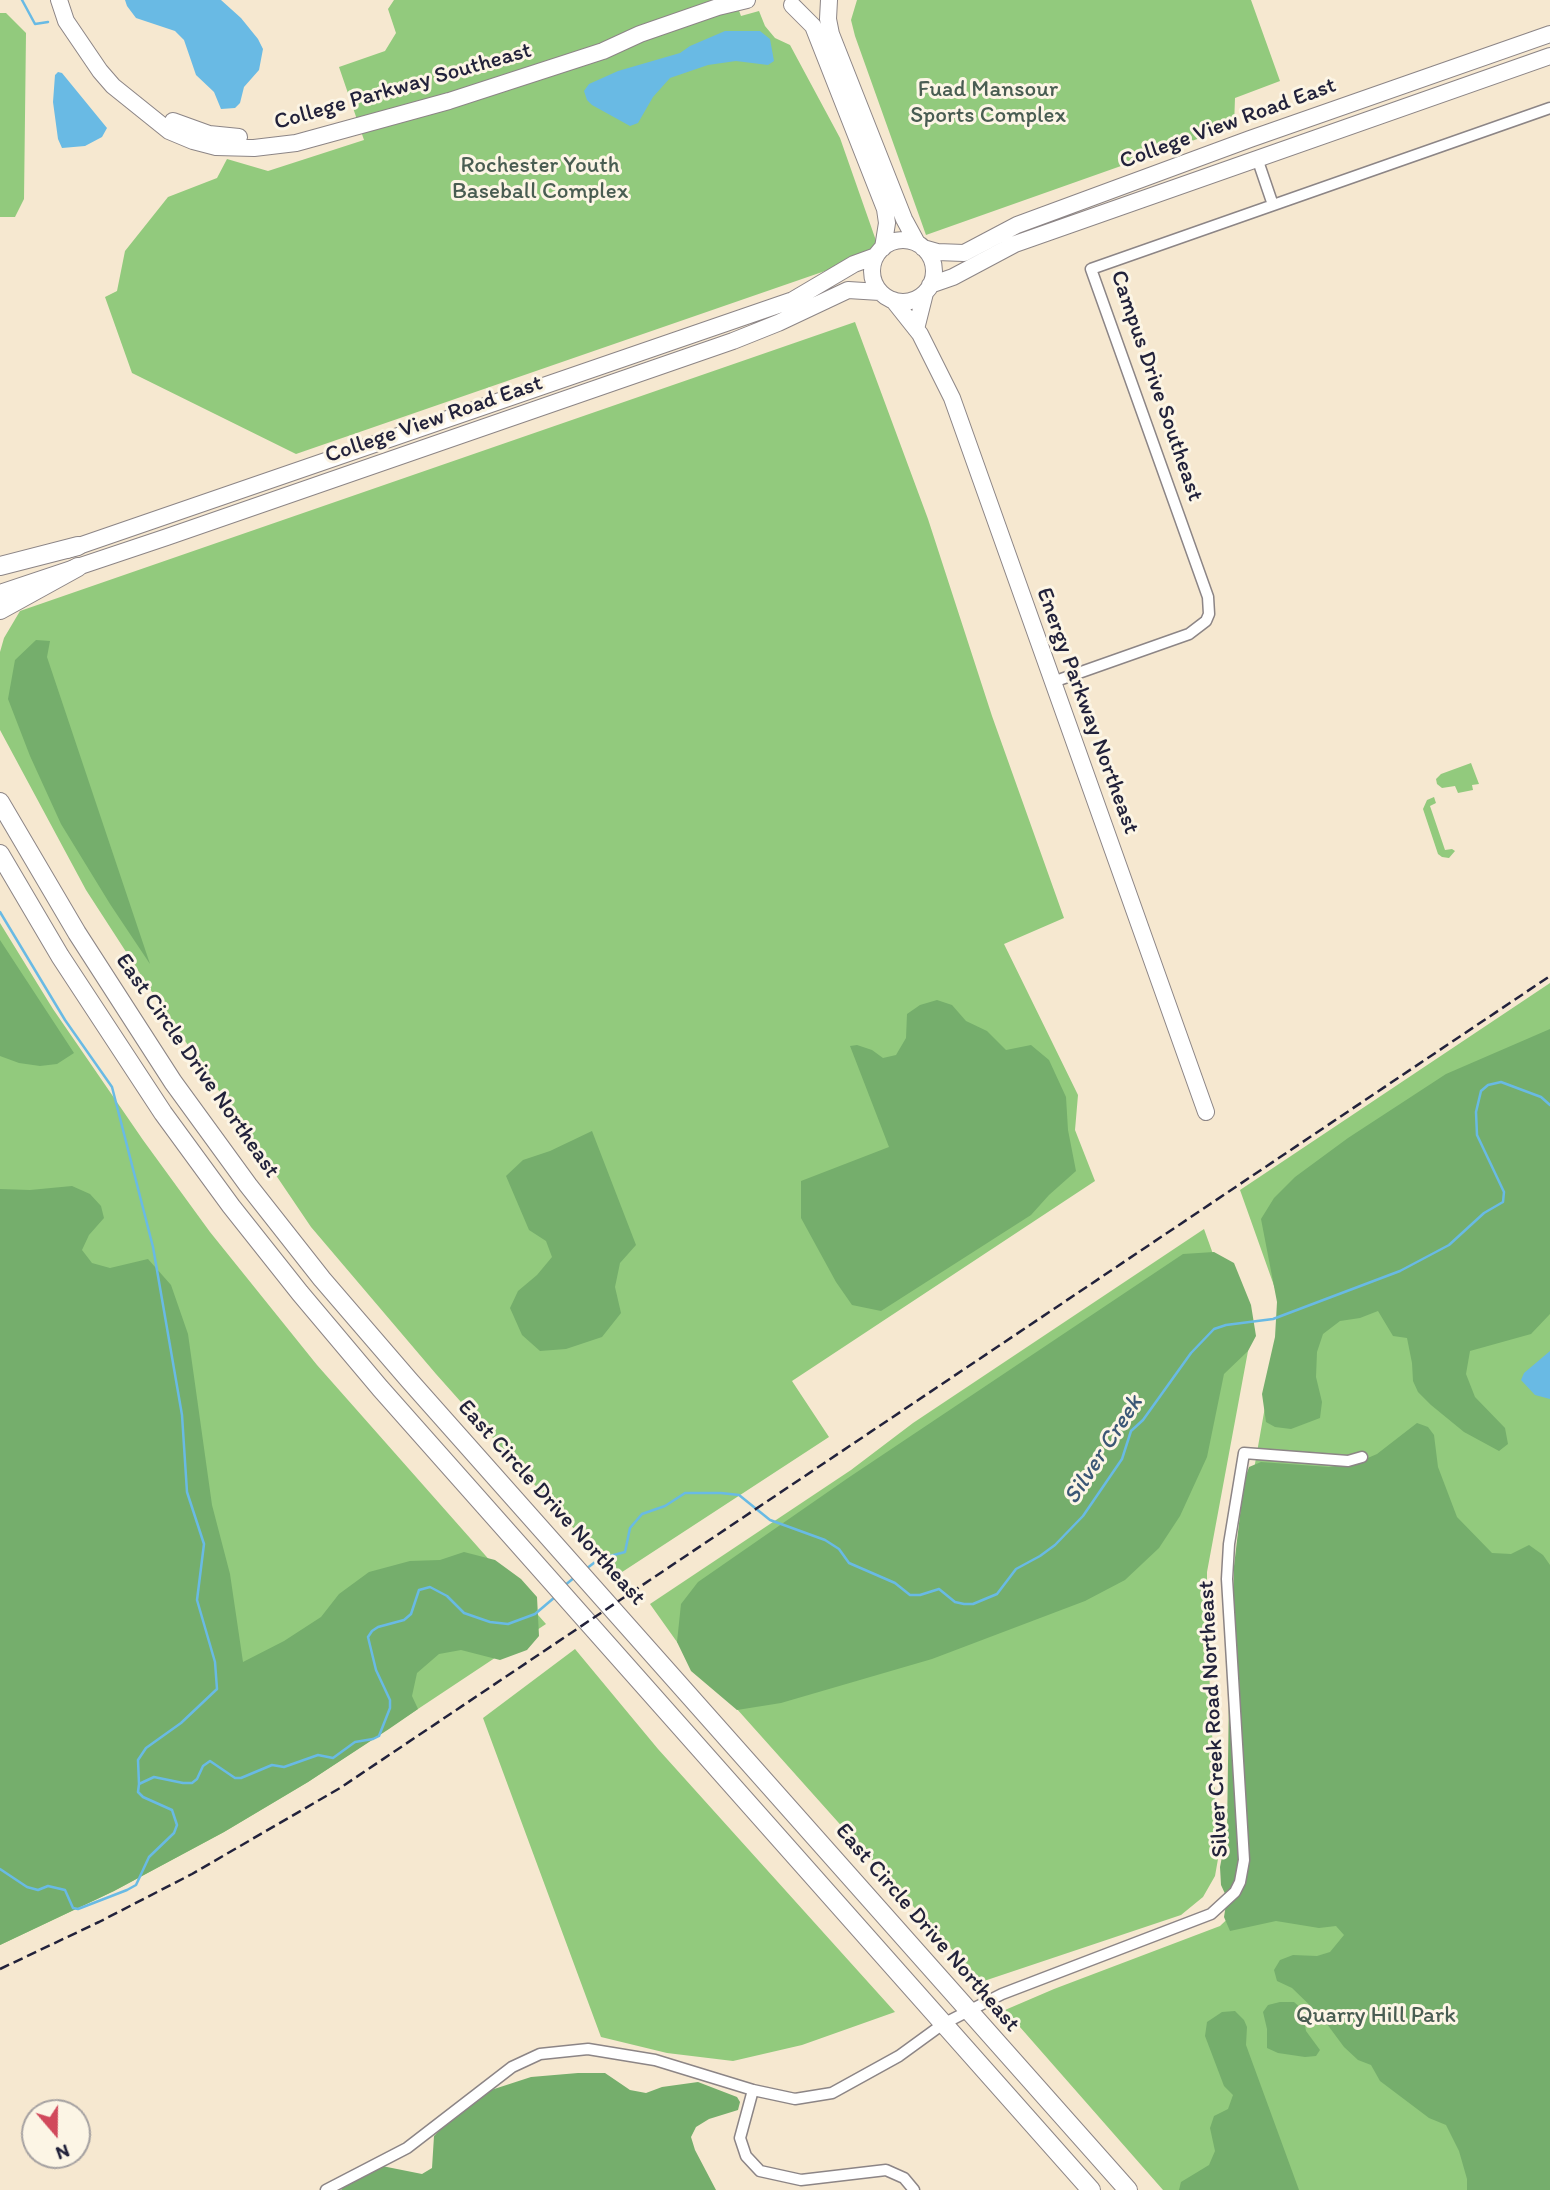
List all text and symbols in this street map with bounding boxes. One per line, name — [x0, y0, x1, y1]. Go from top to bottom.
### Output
street label: College Parkway Southeast — [271, 37, 535, 137]
street label: College View Road East — [1116, 72, 1340, 176]
park label: Fuad Mansour Sports Complex — [910, 76, 1066, 130]
park label: Rochester Youth Baseball Complex — [452, 152, 628, 206]
street label: Campus Drive Southeast — [1104, 267, 1208, 505]
street label: College View Road East — [322, 370, 546, 470]
street label: Energy Parkway Northeast — [1030, 584, 1144, 838]
street label: East Circle Drive Northeast — [109, 949, 285, 1183]
water label: Silver Creek — [1058, 1390, 1150, 1510]
street label: East Circle Drive Northeast — [451, 1394, 651, 1612]
street label: Silver Creek Road Northeast — [1193, 1580, 1235, 1858]
street label: East Circle Drive Northeast — [829, 1818, 1025, 2038]
park label: Quarry Hill Park — [1296, 2002, 1456, 2030]
north arrow — [21, 2099, 91, 2169]
text: N — [53, 2139, 73, 2165]

